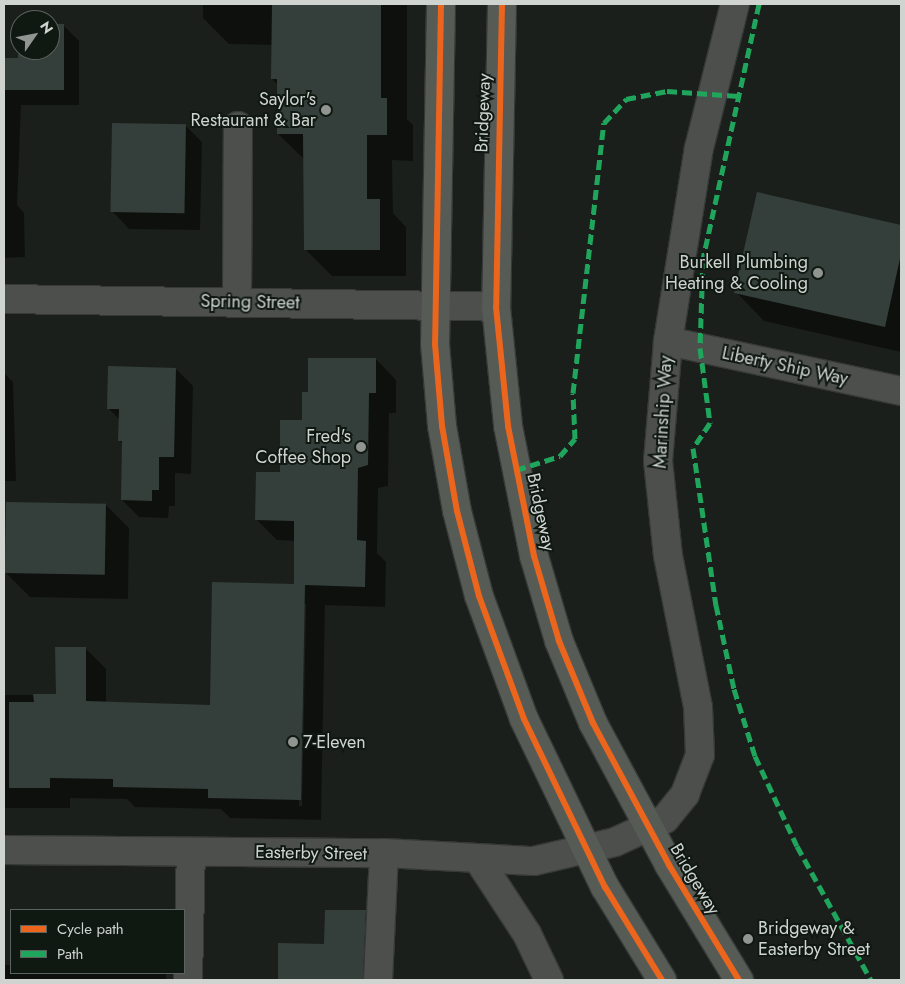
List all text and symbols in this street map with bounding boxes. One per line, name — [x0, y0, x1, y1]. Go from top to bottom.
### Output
north arrow — [10, 10, 60, 60]
text: N — [35, 17, 58, 37]
street label: Bridgeway — [471, 73, 495, 153]
place label: Saylor's Restaurant & Bar — [191, 89, 316, 132]
marker: Saylor's Restaurant & Bar — [320, 104, 332, 116]
place label: Burkell Plumbing Heating & Cooling — [665, 252, 808, 294]
marker: Burkell Plumbing Heating & Cooling — [812, 267, 824, 279]
street label: Spring Street — [200, 290, 300, 314]
street label: Liberty Ship Way — [720, 342, 850, 390]
street label: Marinship Way — [649, 355, 677, 469]
place label: Fred's Coffee Shop — [255, 426, 351, 468]
marker: Fred's Coffee Shop — [355, 441, 367, 453]
street label: Bridgeway — [522, 471, 560, 553]
place label: 7-Eleven — [303, 731, 366, 753]
marker: 7-Eleven — [287, 736, 299, 748]
street label: Bridgeway — [665, 840, 725, 918]
street label: Easterby Street — [255, 841, 367, 865]
legend — [10, 909, 185, 974]
text: Cycle path — [57, 918, 124, 940]
place label: Bridgeway & Easterby Street — [758, 918, 870, 961]
marker: Bridgeway & Easterby Street — [742, 933, 754, 945]
text: Path — [57, 943, 83, 965]

